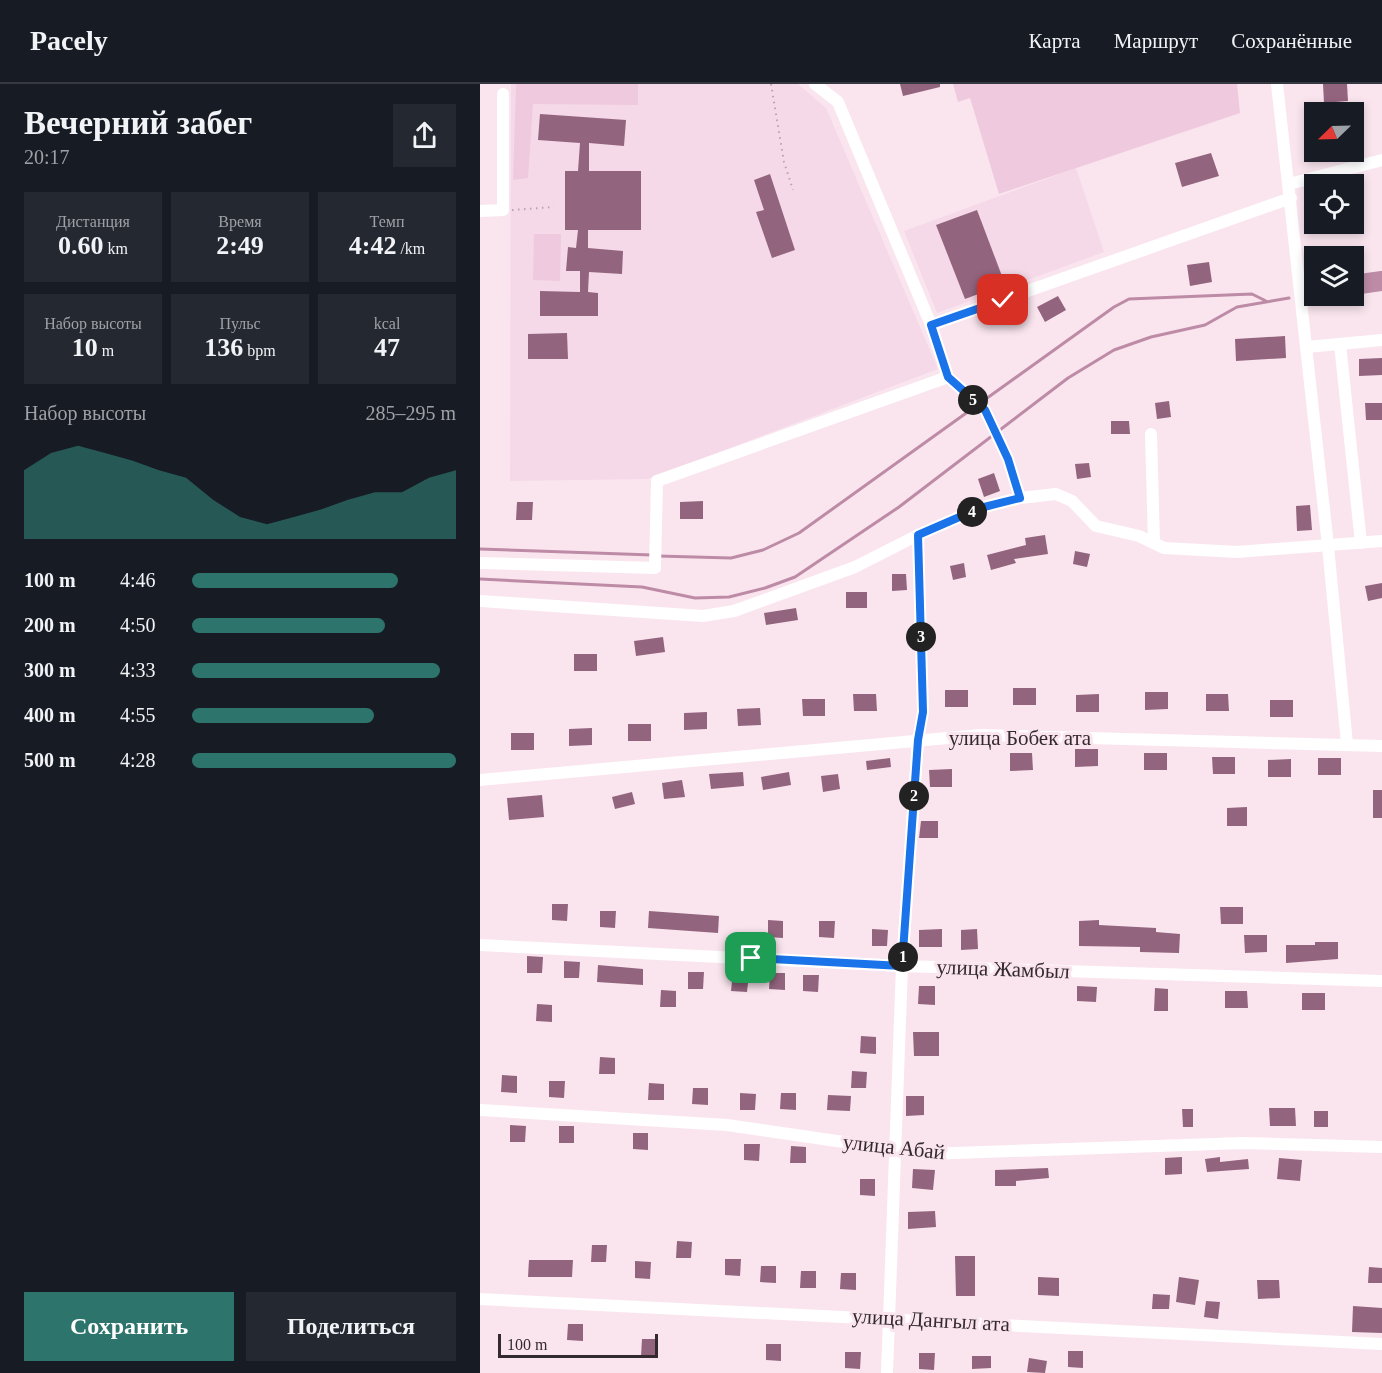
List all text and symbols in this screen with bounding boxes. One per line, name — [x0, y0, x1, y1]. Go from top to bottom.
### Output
text: Pacely — [30, 25, 108, 56]
text: Карта — [1029, 29, 1081, 53]
text: Маршрут — [1114, 29, 1198, 53]
text: Сохранённые — [1231, 29, 1352, 53]
north arrow — [1304, 102, 1364, 162]
map controls — [1304, 102, 1364, 306]
button: share — [393, 104, 456, 167]
text: Вечерний забег — [24, 105, 252, 141]
text: 20:17 — [24, 146, 70, 168]
button: locate — [1304, 174, 1364, 234]
text: Дистанция — [56, 213, 130, 230]
text: Время — [218, 213, 262, 230]
text: Темп — [370, 213, 404, 230]
text: 0.60 — [58, 231, 104, 260]
text: 2:49 — [216, 231, 264, 260]
text: 4:42 — [349, 231, 396, 260]
text: km — [104, 240, 128, 257]
text: /km — [396, 240, 425, 257]
button: layers — [1304, 246, 1364, 306]
pin — [977, 274, 1028, 325]
icon: check — [986, 283, 1019, 316]
text: Набор высоты — [44, 315, 142, 332]
text: Пульс — [219, 315, 261, 332]
text: kcal — [374, 315, 400, 332]
text: 10 — [72, 333, 98, 362]
text: 136 — [204, 333, 243, 362]
text: 47 — [374, 333, 400, 362]
text: m — [98, 342, 114, 359]
text: bpm — [243, 342, 276, 359]
pin: 5 — [958, 385, 988, 415]
text: 5 — [969, 391, 977, 408]
text: Набор высоты — [24, 402, 146, 424]
text: 285–295 m — [365, 402, 456, 424]
pin: 4 — [957, 497, 987, 527]
text: 4 — [968, 503, 976, 520]
text: 100 m — [24, 569, 76, 591]
text: 4:46 — [120, 569, 156, 591]
text: 200 m — [24, 614, 76, 636]
text: 4:50 — [120, 614, 156, 636]
pin: 3 — [906, 622, 936, 652]
text: 3 — [917, 628, 925, 645]
text: 300 m — [24, 659, 76, 681]
text: 4:33 — [120, 659, 156, 681]
text: 400 m — [24, 704, 76, 726]
text: 4:55 — [120, 704, 156, 726]
street label: улица Бобек ата — [949, 726, 1092, 750]
text: 500 m — [24, 749, 76, 771]
text: 4:28 — [120, 749, 156, 771]
pin: 2 — [899, 781, 929, 811]
text: 2 — [910, 787, 918, 804]
pin — [725, 932, 776, 983]
icon: arrive — [734, 941, 767, 974]
pin: 1 — [888, 942, 918, 972]
text: 1 — [899, 948, 907, 965]
street label: улица Жамбыл — [936, 955, 1070, 983]
street label: улица Абай — [842, 1130, 946, 1164]
button: Сохранить — [24, 1292, 234, 1361]
button: Поделиться — [246, 1292, 456, 1361]
street label: улица Дангыл ата — [851, 1304, 1011, 1336]
scale bar — [498, 1331, 658, 1358]
text: 100 m — [507, 1336, 547, 1353]

